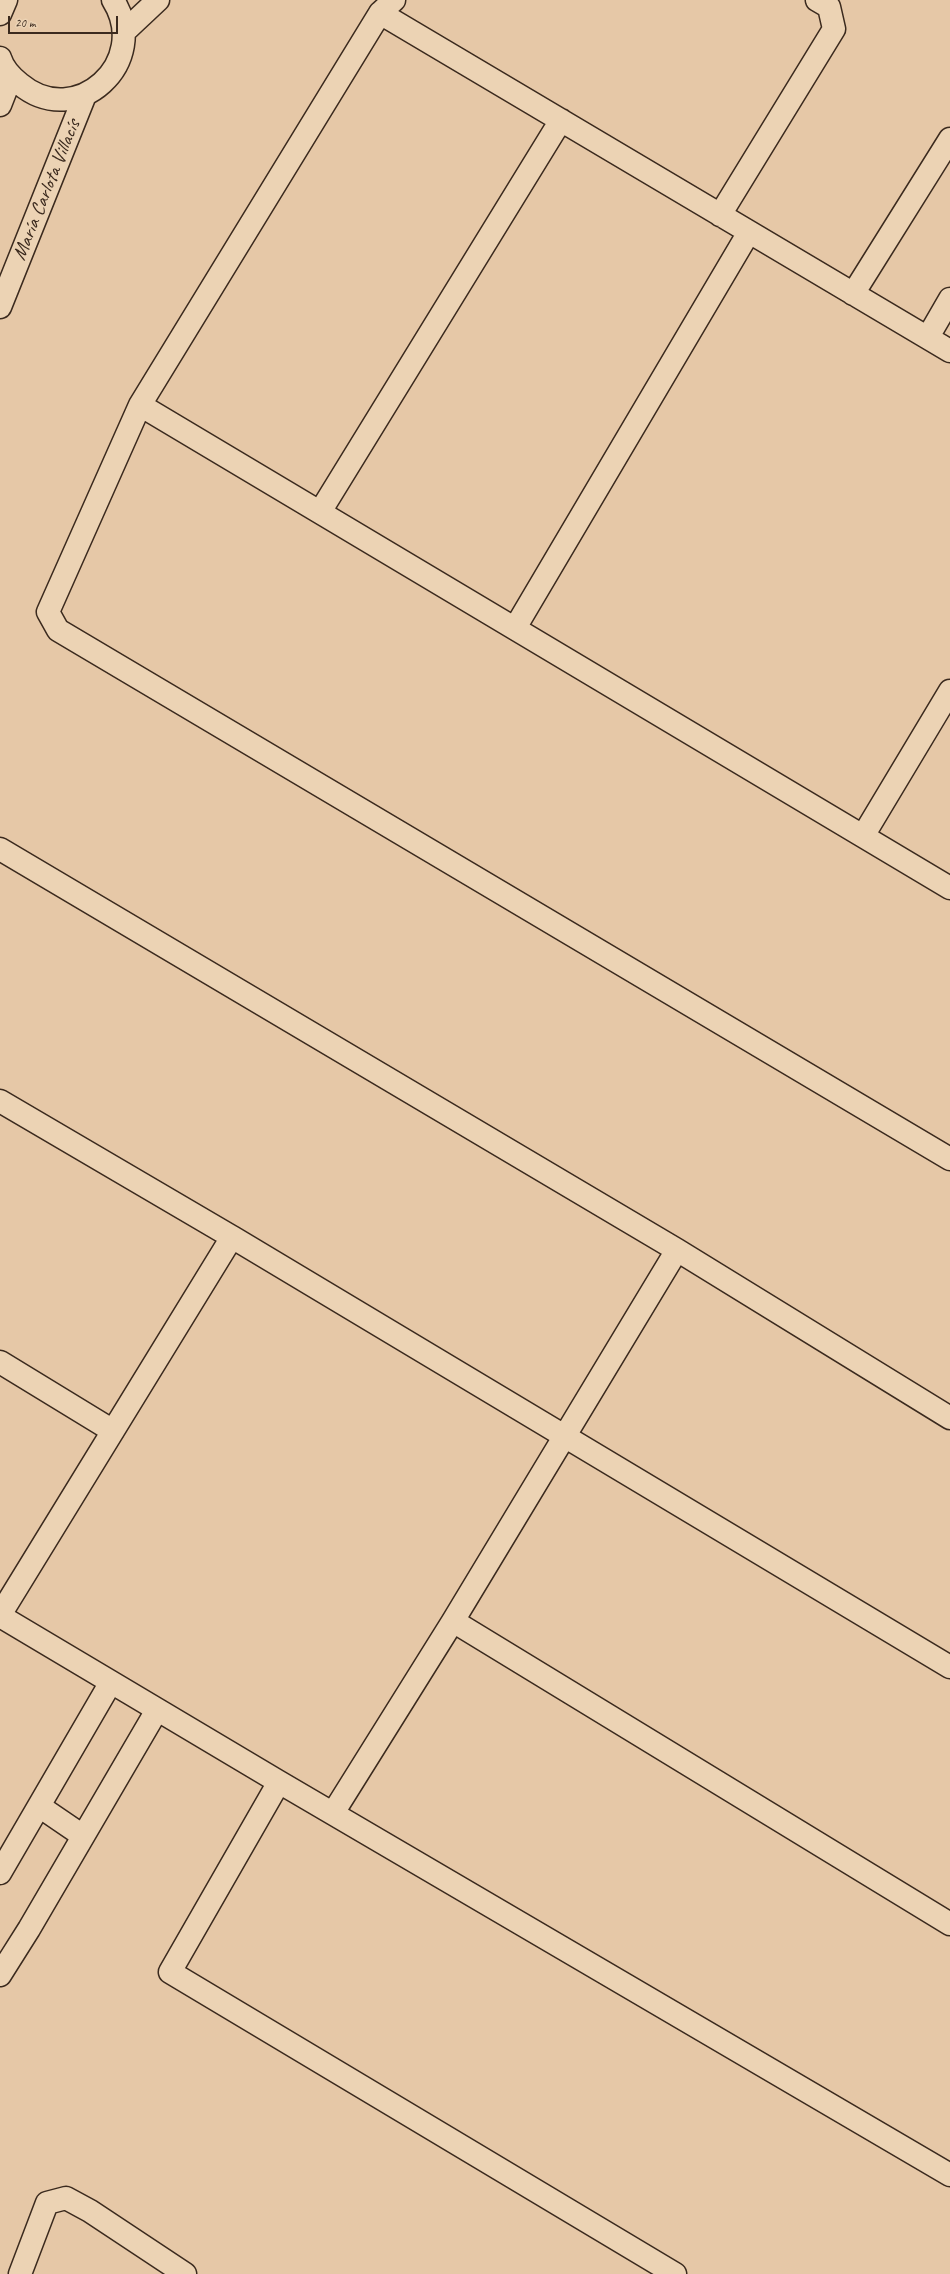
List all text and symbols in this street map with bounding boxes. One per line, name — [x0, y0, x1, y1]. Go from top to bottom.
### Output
scale bar — [10, 8, 120, 34]
text: 20 m — [15, 15, 35, 31]
street label: María Carlota Villacís — [8, 116, 86, 264]

